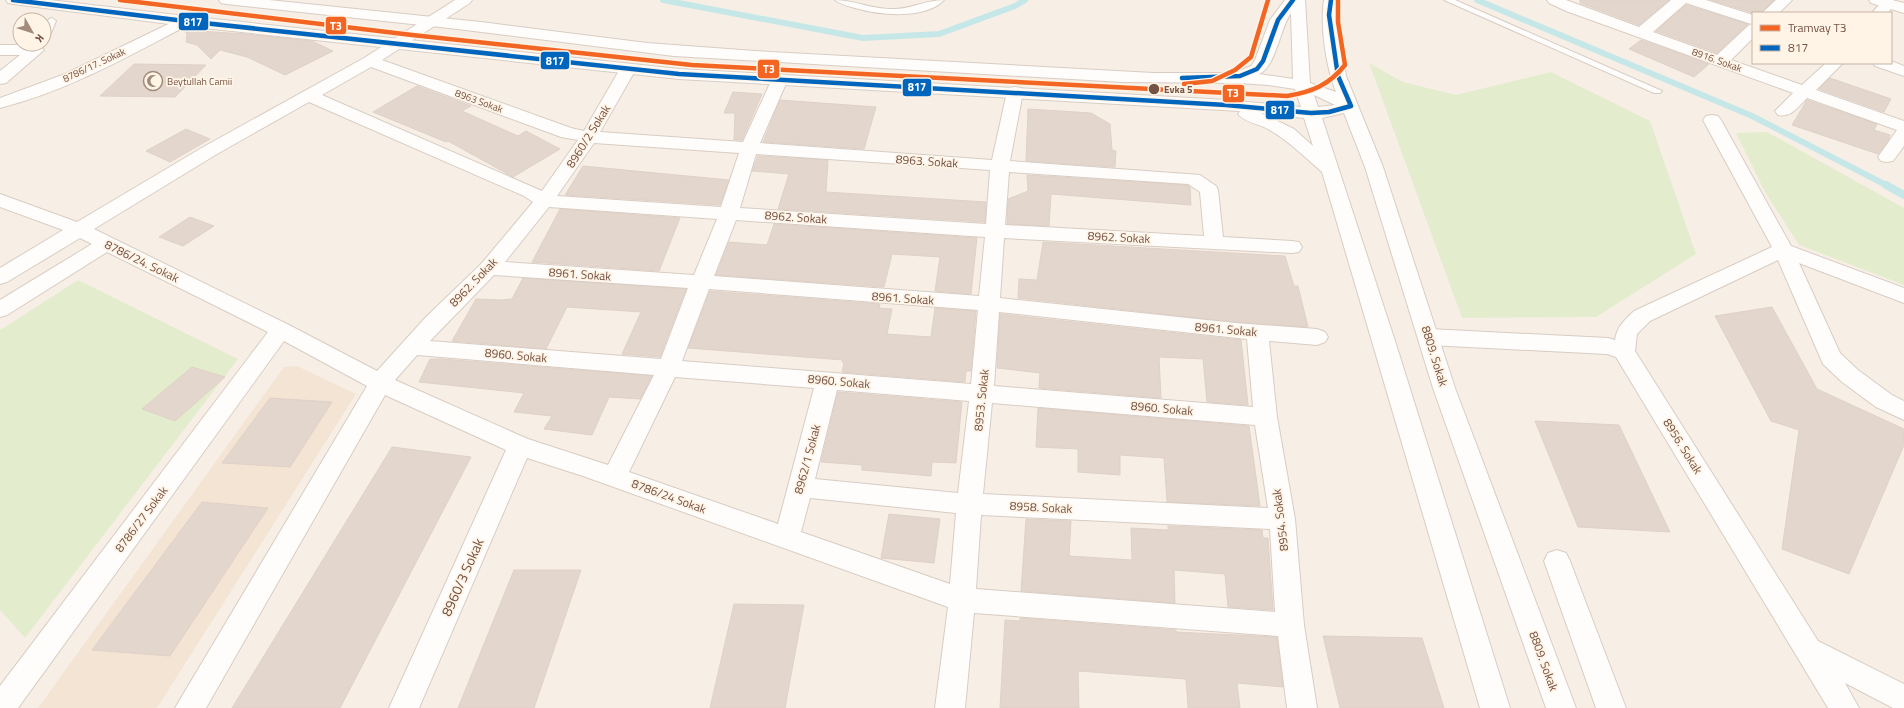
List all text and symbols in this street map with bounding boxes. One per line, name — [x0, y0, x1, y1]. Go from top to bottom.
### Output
north arrow — [12, 12, 52, 52]
line badge: 817 — [178, 12, 209, 31]
legend — [1752, 12, 1892, 64]
text: 817 — [184, 14, 202, 30]
line badge: T3 — [325, 16, 347, 35]
text: T3 — [330, 18, 342, 34]
text: Tramvay T3 — [1788, 18, 1847, 37]
text: K — [31, 31, 48, 46]
text: 817 — [1788, 38, 1808, 57]
street label: 8786/17. Sokak — [60, 44, 128, 86]
street label: 8916. Sokak — [1690, 44, 1744, 76]
line badge: 817 — [540, 51, 570, 70]
text: 817 — [546, 53, 564, 69]
line badge: T3 — [757, 59, 780, 79]
text: T3 — [763, 61, 775, 77]
mosque icon: Beytullah Camii — [142, 70, 164, 92]
place label: Beytullah Camii — [167, 74, 232, 89]
line badge: 817 — [902, 78, 932, 97]
text: 817 — [908, 79, 926, 95]
marker: Evka 5 — [1147, 82, 1161, 96]
place label: Evka 5 — [1164, 82, 1193, 97]
line badge: T3 — [1222, 84, 1245, 103]
street label: 8963 Sokak — [453, 85, 505, 117]
text: T3 — [1227, 85, 1239, 101]
street label: 8960/2 Sokak — [561, 100, 615, 171]
line badge: 817 — [1265, 100, 1295, 120]
text: 817 — [1271, 102, 1289, 118]
street label: 8963. Sokak — [895, 149, 959, 173]
street label: 8962. Sokak — [764, 205, 828, 229]
street label: 8962. Sokak — [1087, 226, 1151, 248]
street label: 8786/24. Sokak — [102, 235, 183, 287]
street label: 8962. Sokak — [444, 253, 502, 311]
street label: 8961. Sokak — [548, 262, 612, 286]
street label: 8961. Sokak — [871, 286, 935, 310]
street label: 8961. Sokak — [1194, 317, 1258, 341]
street label: 8809. Sokak — [1417, 323, 1453, 389]
street label: 8960. Sokak — [484, 343, 548, 367]
street label: 8953. Sokak — [968, 368, 994, 432]
street label: 8960. Sokak — [807, 369, 871, 393]
street label: 8960. Sokak — [1130, 396, 1194, 420]
street label: 8956. Sokak — [1658, 414, 1708, 478]
street label: 8962/1 Sokak — [789, 422, 825, 496]
street label: 8786/24 Sokak — [629, 474, 709, 518]
street label: 8786/27 Sokak — [110, 482, 172, 556]
street label: 8954. Sokak — [1267, 488, 1293, 552]
street label: 8958. Sokak — [1009, 496, 1073, 518]
street label: 8960/3 Sokak — [435, 534, 489, 619]
street label: 8809. Sokak — [1524, 628, 1564, 694]

